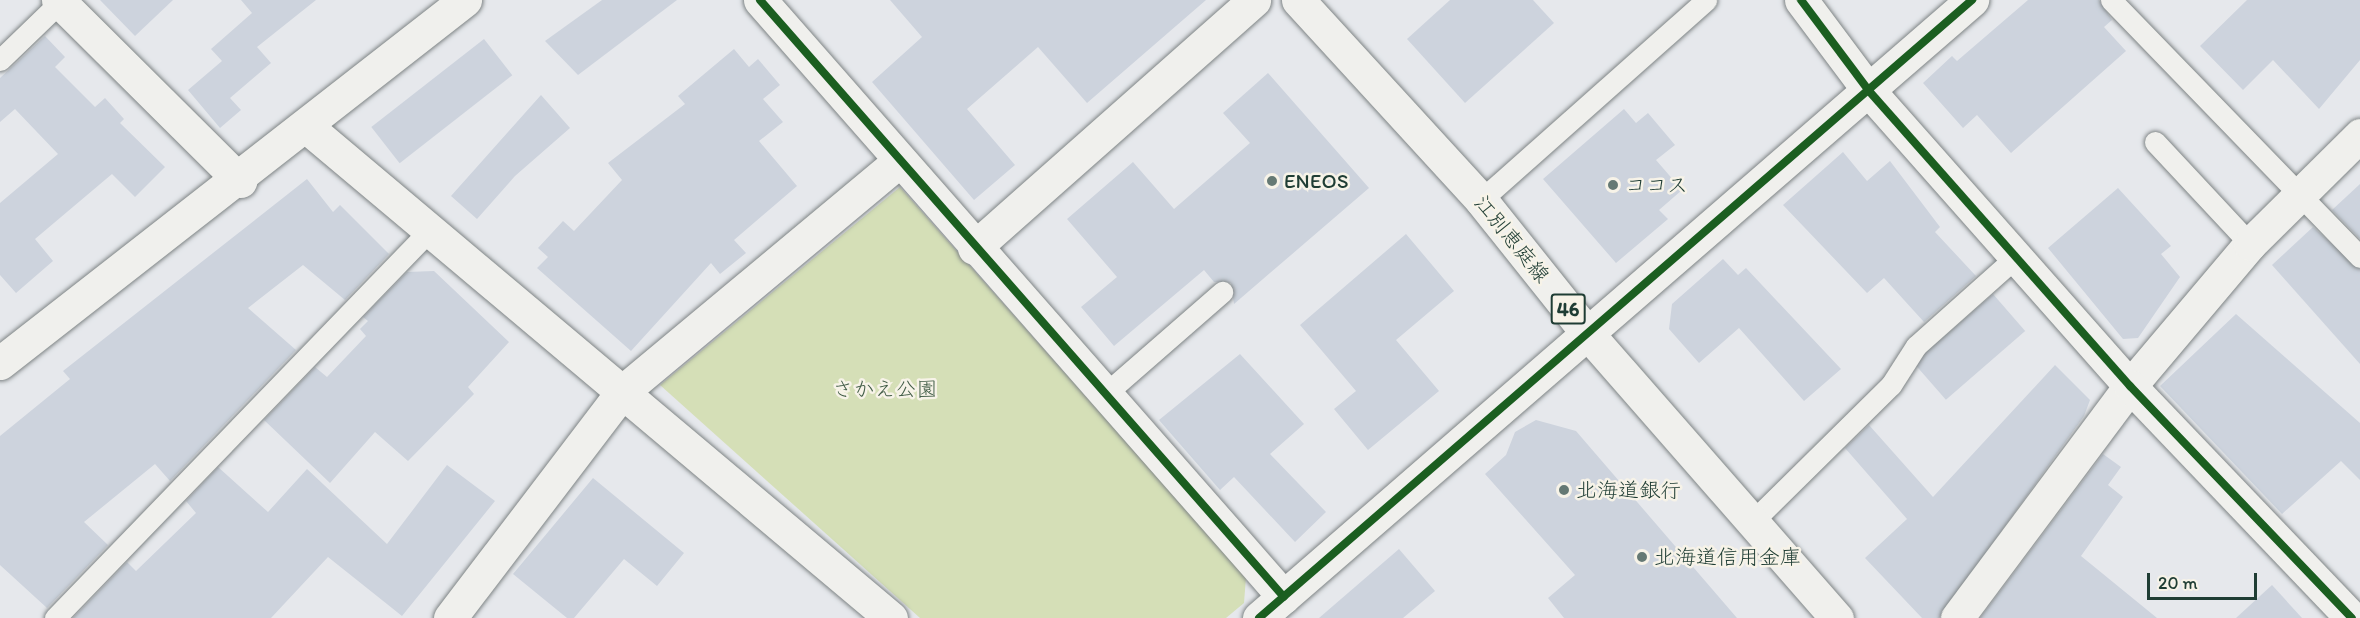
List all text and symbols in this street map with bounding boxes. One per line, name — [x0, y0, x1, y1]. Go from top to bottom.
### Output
place label: ENEOS — [1284, 168, 1348, 194]
place label: ココス — [1625, 172, 1688, 198]
marker: ENEOS — [1265, 174, 1279, 188]
marker: ココス — [1606, 178, 1620, 192]
street label: 江別恵庭線 — [1469, 190, 1555, 288]
road number: 46 — [1550, 292, 1586, 326]
park label: さかえ公園 — [833, 376, 937, 402]
place label: 北海道銀行 — [1576, 477, 1681, 503]
marker: 北海道銀行 — [1557, 483, 1571, 497]
place label: 北海道信用金庫 — [1654, 544, 1801, 570]
marker: 北海道信用金庫 — [1635, 550, 1649, 564]
scale bar — [2150, 561, 2260, 599]
text: 20 m — [2158, 572, 2198, 594]

